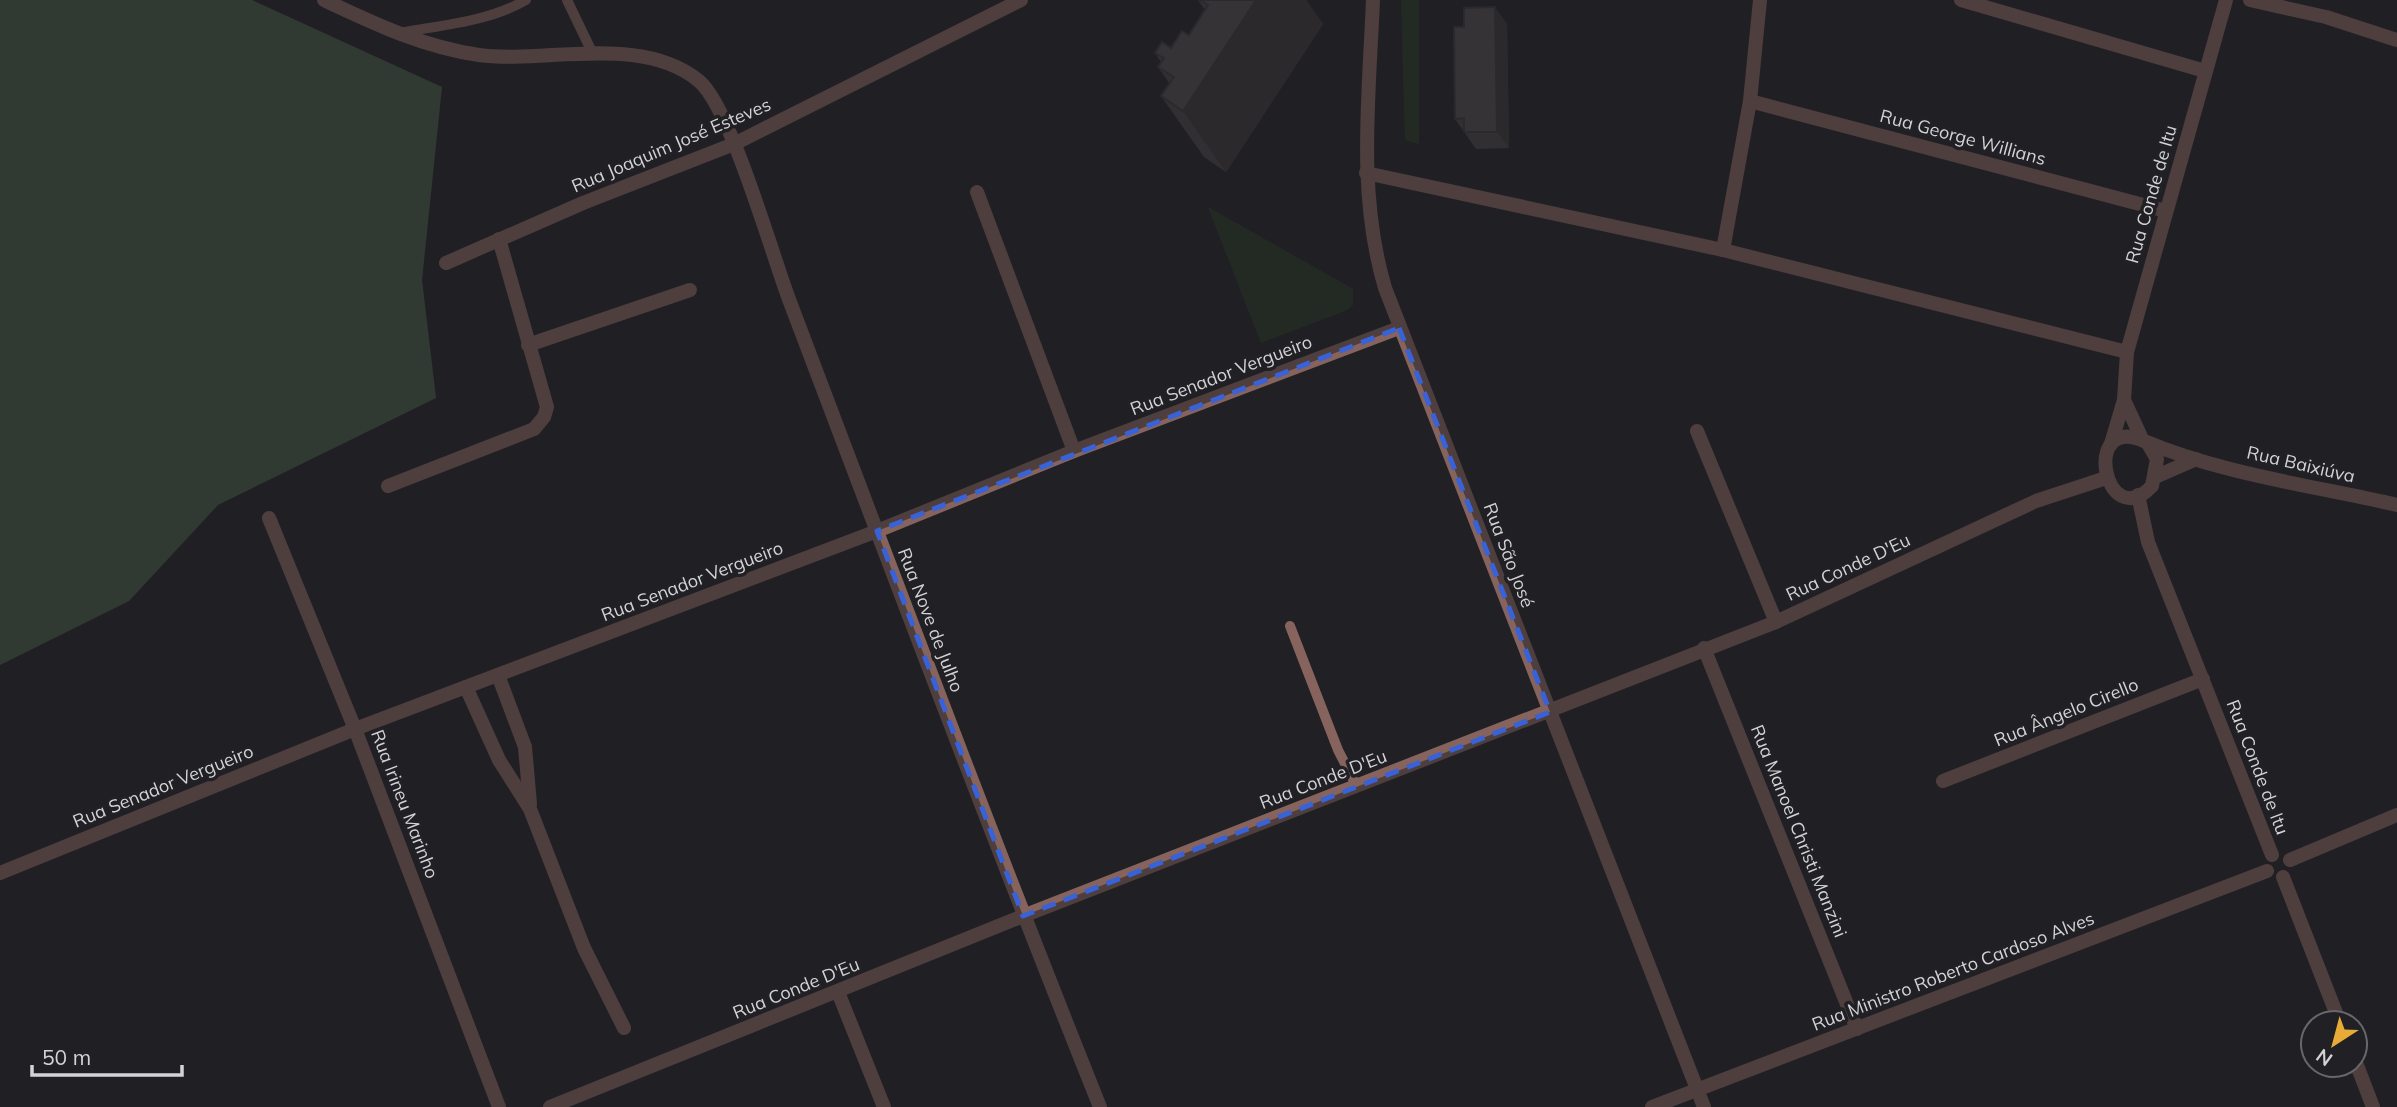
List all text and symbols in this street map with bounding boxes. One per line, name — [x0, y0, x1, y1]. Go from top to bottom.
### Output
street label: Rua Joaquim José Esteves — [568, 93, 774, 197]
street label: Rua George Willians — [1878, 104, 2049, 170]
street label: Rua Conde de Itu — [2120, 122, 2182, 266]
street label: Rua Senador Vergueiro — [1127, 330, 1315, 420]
street label: Rua Baixiúva — [2245, 440, 2357, 488]
street label: Rua São José — [1479, 499, 1539, 611]
street label: Rua Conde D'Eu — [1782, 528, 1914, 606]
street label: Rua Senador Vergueiro — [598, 536, 786, 626]
street label: Rua Nove de Julho — [893, 545, 969, 695]
street label: Rua Ângelo Cirello — [1990, 673, 2142, 751]
street label: Rua Conde de Itu — [2222, 696, 2294, 838]
street label: Rua Manoel Christi Manzini — [1746, 721, 1852, 941]
street label: Rua Irineu Marinho — [366, 726, 444, 882]
street label: Rua Senador Vergueiro — [69, 739, 257, 833]
street label: Rua Conde D'Eu — [1256, 744, 1390, 814]
street label: Rua Ministro Roberto Cardoso Alves — [1809, 906, 2098, 1036]
street label: Rua Conde D'Eu — [729, 952, 863, 1024]
north arrow — [2299, 1009, 2369, 1079]
scale bar — [32, 1034, 182, 1078]
text: 50 m — [42, 1044, 91, 1070]
text: N — [2311, 1044, 2337, 1072]

